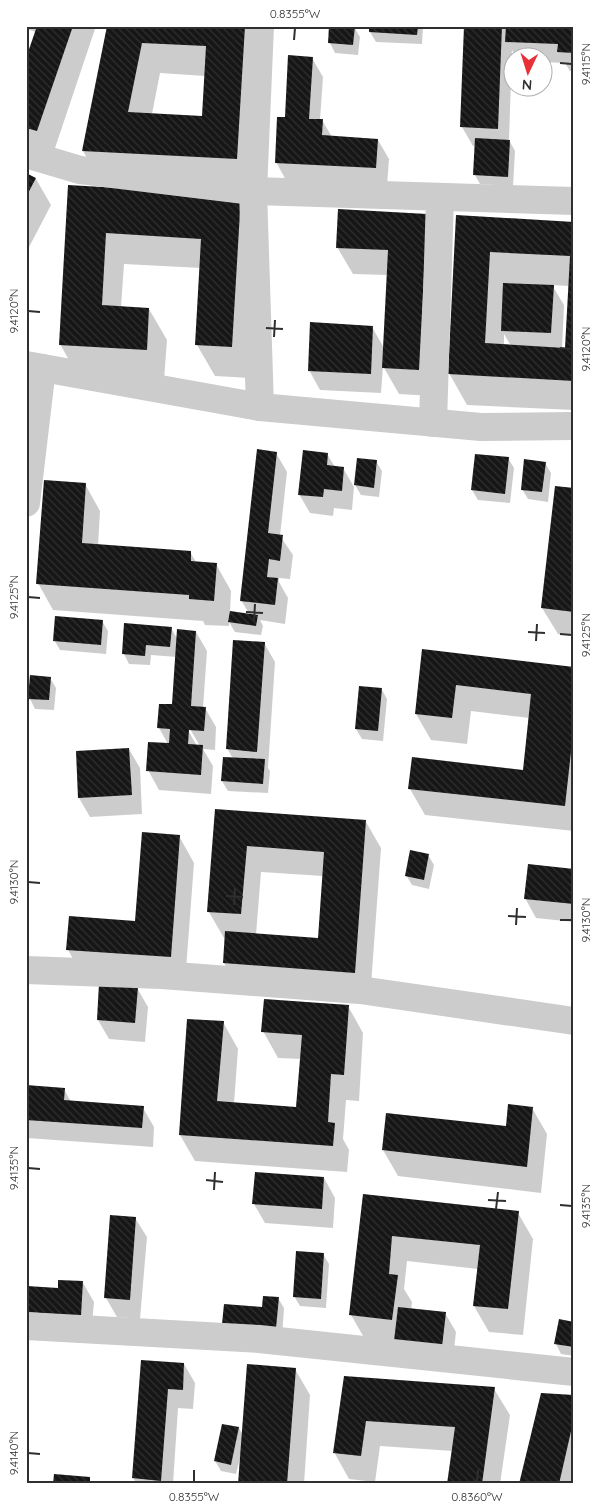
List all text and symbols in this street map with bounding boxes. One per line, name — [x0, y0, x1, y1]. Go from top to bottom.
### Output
text: 0.8355°W — [270, 6, 321, 21]
text: 9.4115°N — [578, 43, 593, 85]
north arrow — [502, 48, 552, 98]
text: N — [521, 76, 533, 94]
text: 9.4120°N — [6, 288, 21, 334]
text: 9.4120°N — [578, 326, 593, 372]
text: 9.4125°N — [6, 575, 21, 619]
text: 9.4125°N — [578, 613, 593, 657]
text: 9.4130°N — [6, 860, 21, 904]
text: 9.4130°N — [578, 898, 593, 942]
text: 9.4135°N — [6, 1146, 21, 1190]
text: 9.4135°N — [578, 1184, 593, 1228]
text: 9.4140°N — [6, 1431, 21, 1475]
text: 0.8355°W — [169, 1489, 220, 1504]
text: 0.8360°W — [451, 1489, 503, 1504]

